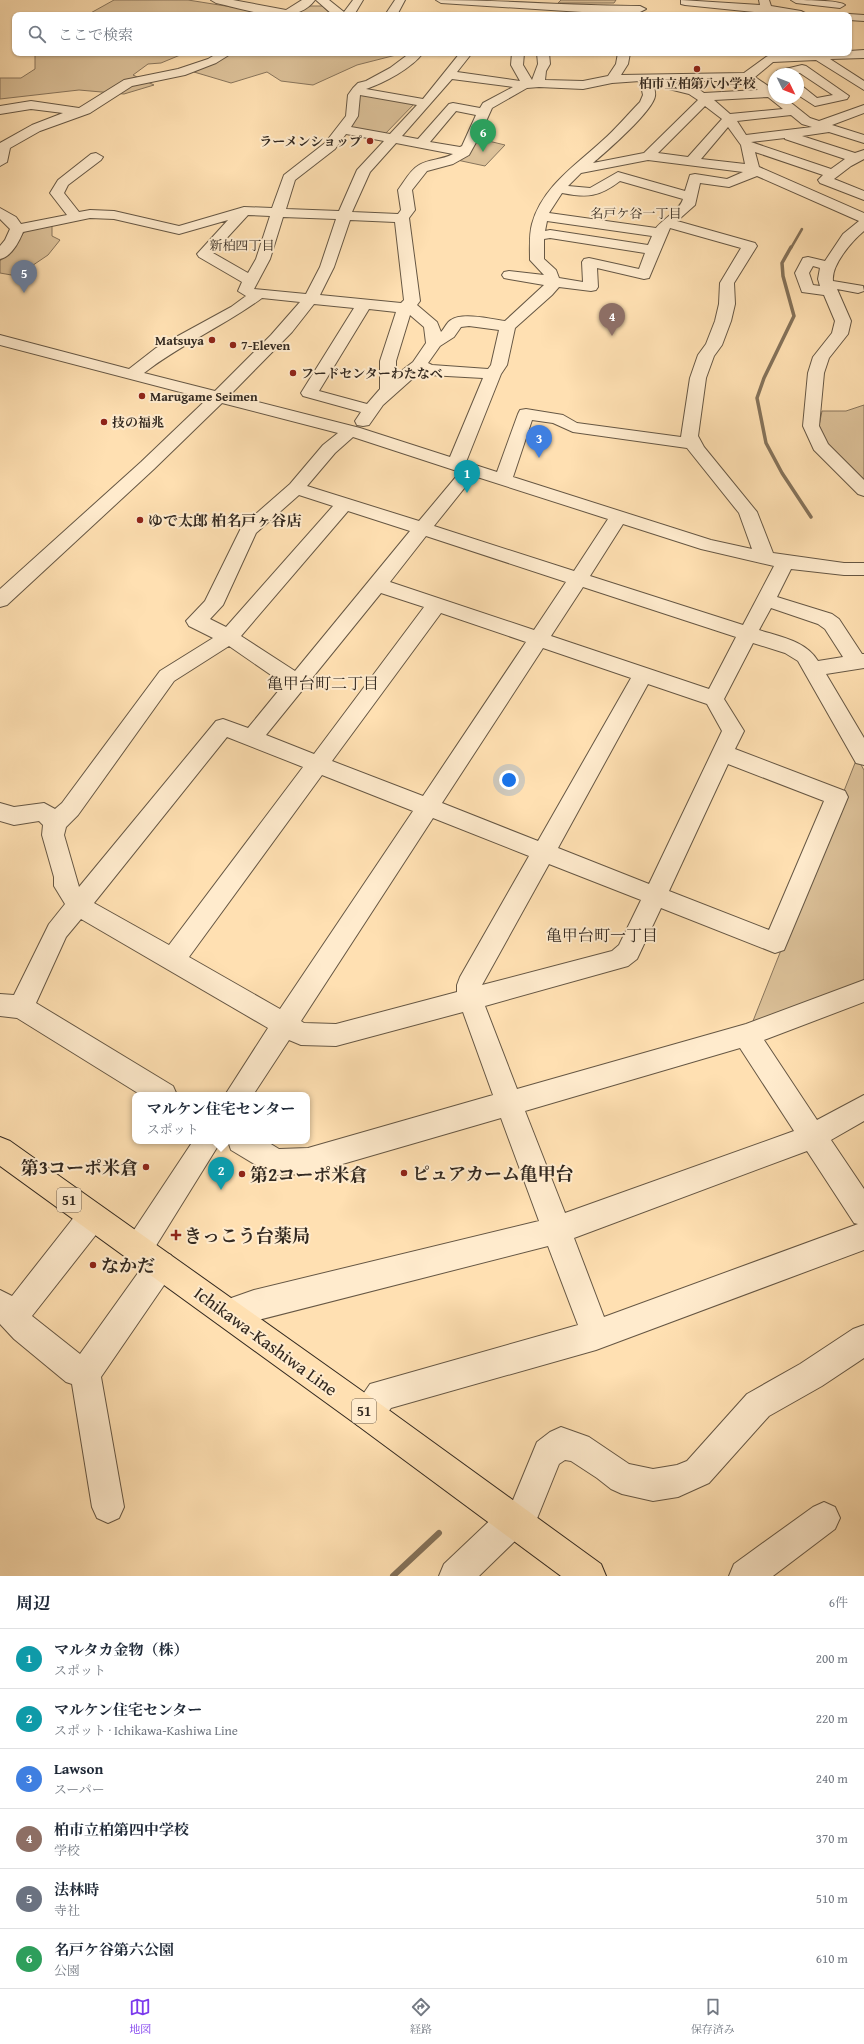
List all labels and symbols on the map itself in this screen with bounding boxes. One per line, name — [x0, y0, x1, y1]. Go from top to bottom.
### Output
marker: 柏市立柏第八小学校 — [692, 64, 702, 74]
north arrow — [768, 68, 804, 104]
place label: 柏市立柏第八小学校 — [638, 74, 756, 93]
pin: 6 — [470, 119, 496, 152]
place label: ラーメンショップ — [259, 132, 362, 151]
marker: ラーメンショップ — [365, 136, 375, 146]
district label: 名戸ケ谷一丁目 — [590, 204, 682, 223]
district label: 新柏四丁目 — [209, 236, 275, 255]
pin: 5 — [11, 260, 37, 293]
pin: 4 — [599, 303, 625, 336]
place label: Matsuya — [155, 331, 204, 350]
marker: Matsuya — [207, 335, 217, 345]
place label: 7-Eleven — [241, 336, 291, 355]
marker: 7-Eleven — [228, 340, 238, 350]
place label: フードセンターわたなべ — [301, 364, 443, 383]
marker: フードセンターわたなべ — [288, 368, 298, 378]
place label: Marugame Seimen — [150, 387, 258, 406]
marker: Marugame Seimen — [137, 391, 147, 401]
place label: 技の福兆 — [112, 413, 164, 432]
marker: 技の福兆 — [99, 417, 109, 427]
pin: 3 — [526, 425, 552, 458]
pin: 1 — [454, 460, 480, 493]
place label: ゆで太郎 柏名戸ヶ谷店 — [148, 510, 301, 531]
marker: ゆで太郎 柏名戸ヶ谷店 — [135, 515, 145, 525]
district label: 亀甲台町二丁目 — [267, 671, 379, 695]
your location — [499, 770, 519, 790]
district label: 亀甲台町一丁目 — [546, 923, 658, 947]
place label: 第3コーポ米倉 — [21, 1154, 138, 1181]
pin: 2 — [208, 1157, 234, 1190]
place label: ピュアカーム亀甲台 — [412, 1160, 574, 1187]
place label: 第2コーポ米倉 — [250, 1161, 367, 1188]
marker: 第3コーポ米倉 — [141, 1162, 151, 1172]
marker: ピュアカーム亀甲台 — [399, 1168, 409, 1178]
marker: 第2コーポ米倉 — [237, 1169, 247, 1179]
road number: 51 — [57, 1188, 81, 1212]
place label: きっこう台薬局 — [184, 1222, 310, 1249]
marker: きっこう台薬局 — [171, 1230, 181, 1240]
place label: なかだ — [101, 1252, 155, 1279]
marker: なかだ — [88, 1260, 98, 1270]
street label: Ichikawa-Kashiwa Line — [189, 1280, 343, 1402]
road number: 51 — [352, 1399, 376, 1423]

